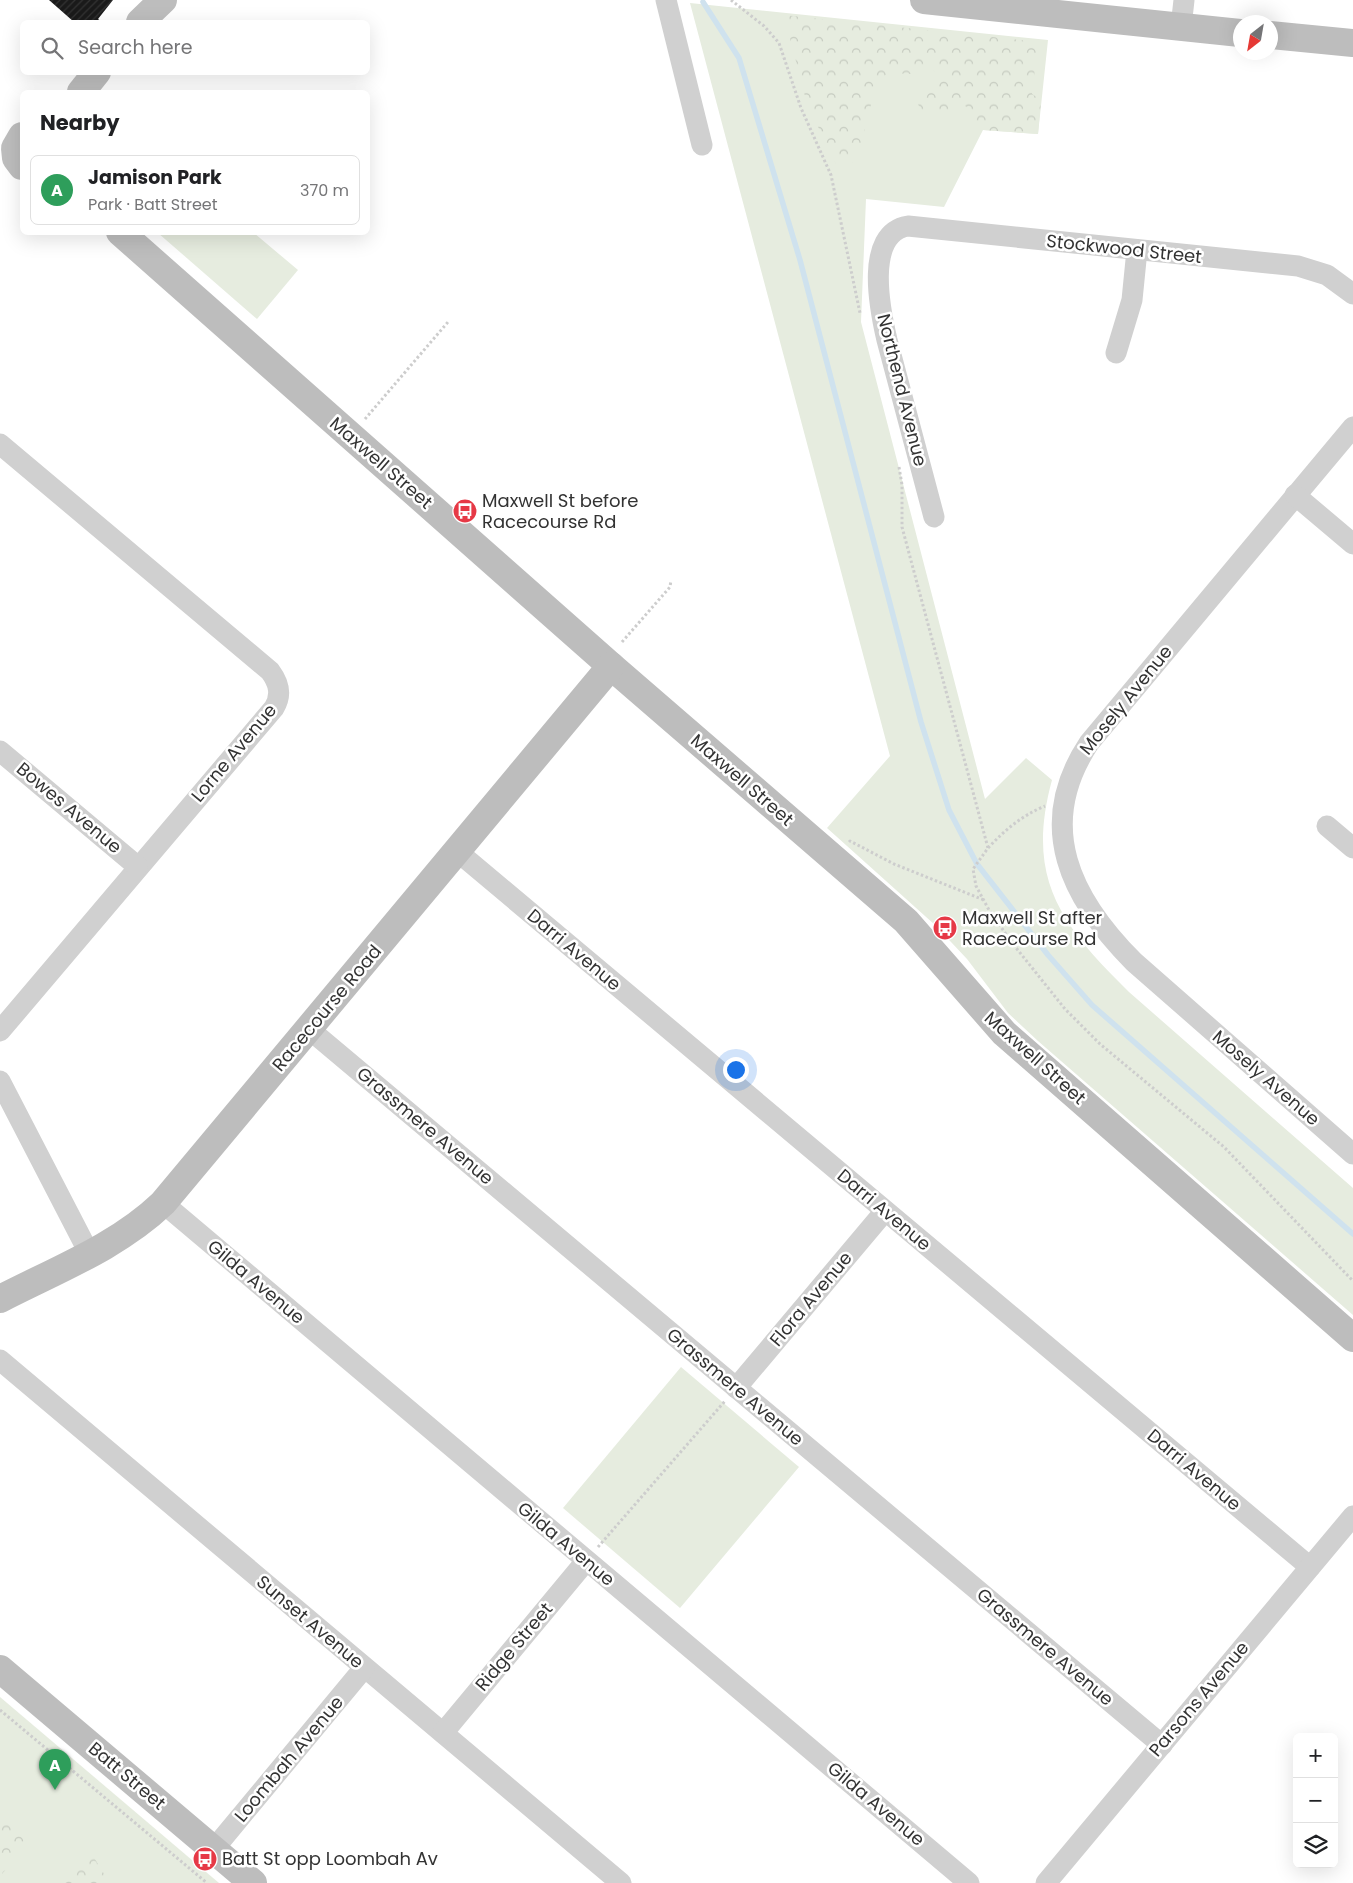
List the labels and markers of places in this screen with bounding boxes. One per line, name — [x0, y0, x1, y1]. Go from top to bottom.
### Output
place label: Maxwell St before Racecourse Rd — [482, 488, 638, 534]
bus stop icon: Maxwell St before Racecourse Rd — [452, 498, 478, 524]
place label: Maxwell St after Racecourse Rd — [962, 905, 1103, 951]
bus stop icon: Maxwell St after Racecourse Rd — [932, 915, 958, 941]
pin: A — [39, 1749, 71, 1790]
bus stop icon: Batt St opp Loombah Av — [192, 1846, 218, 1872]
place label: Batt St opp Loombah Av — [222, 1846, 438, 1871]

